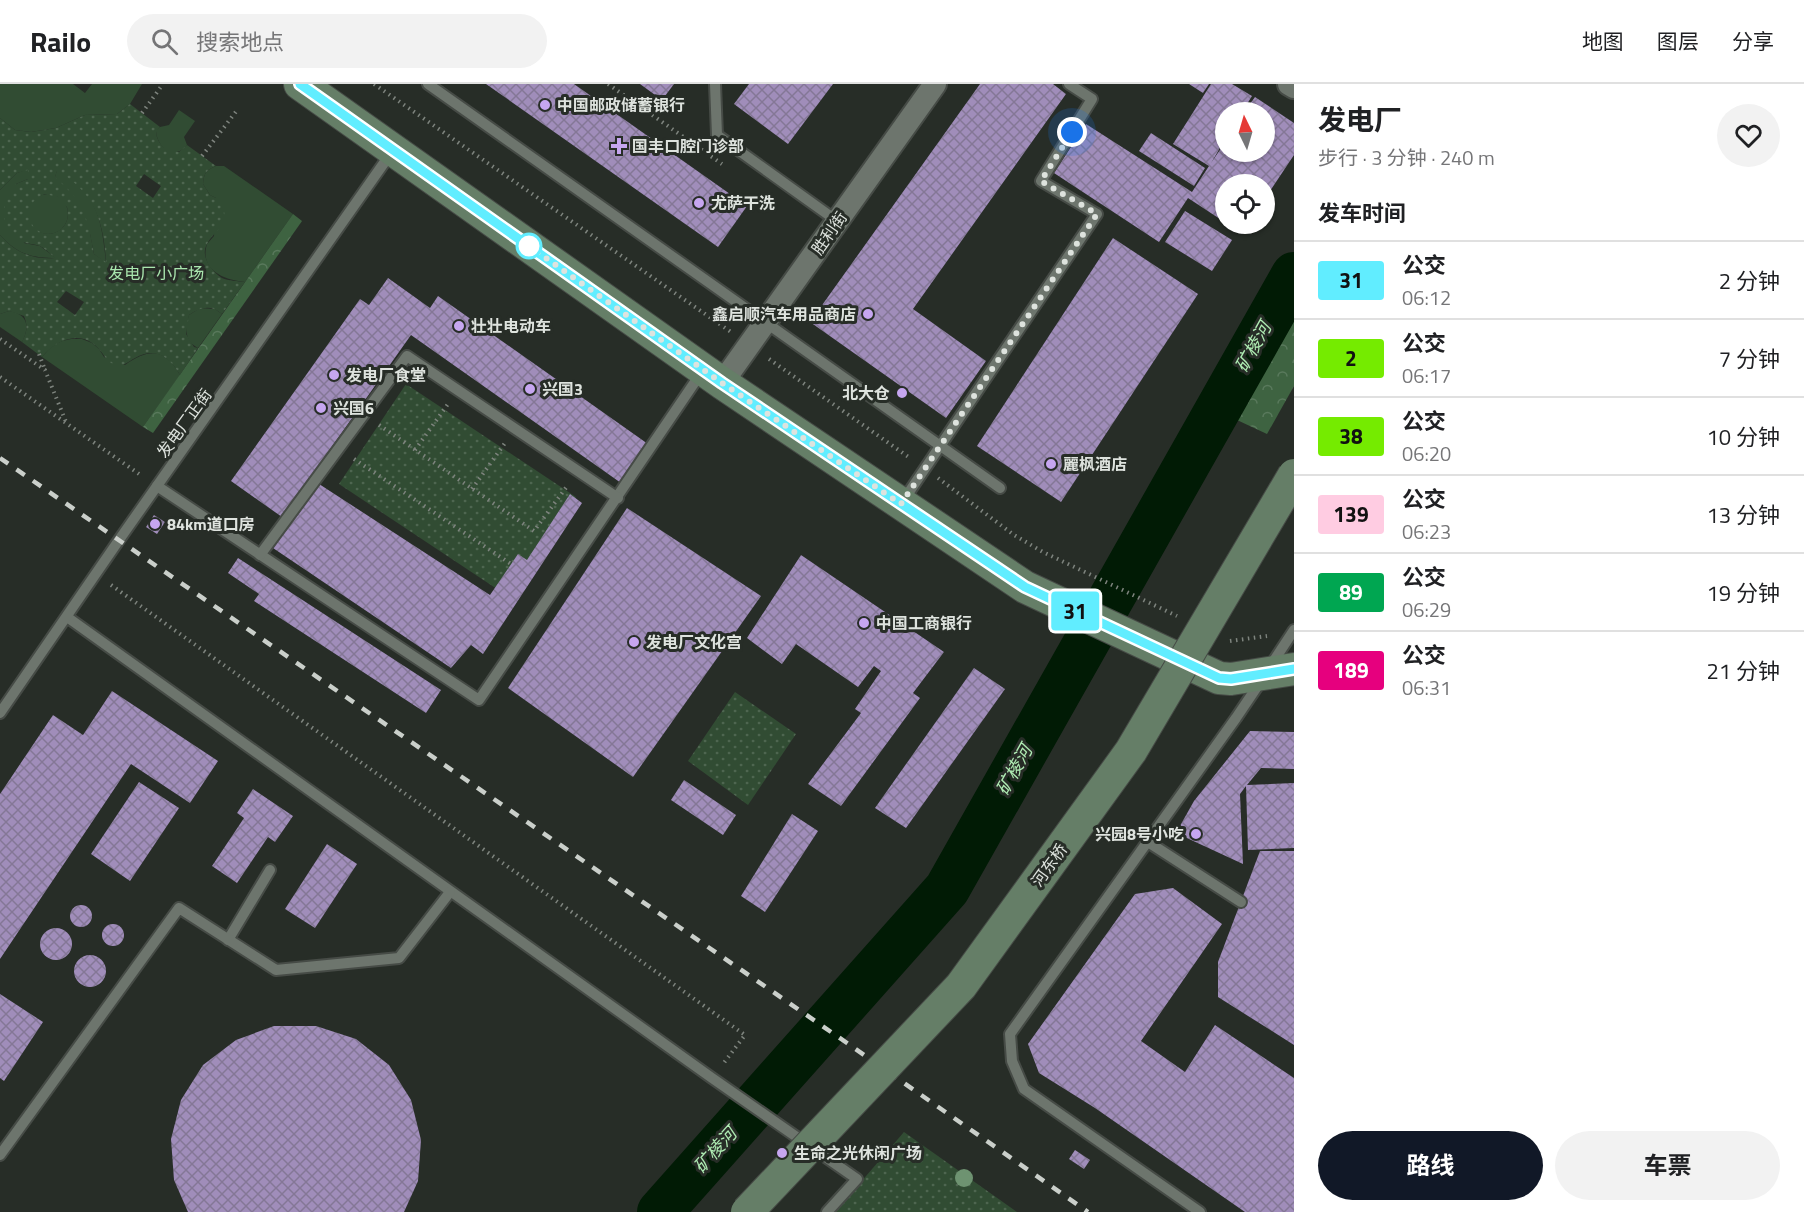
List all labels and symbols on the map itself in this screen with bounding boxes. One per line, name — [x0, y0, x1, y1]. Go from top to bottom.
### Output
place label: 中国邮政储蓄银行 — [557, 93, 685, 117]
marker: 中国邮政储蓄银行 — [538, 98, 552, 112]
north arrow — [1215, 102, 1275, 162]
your location — [1057, 117, 1087, 147]
place label: 国丰口腔门诊部 — [632, 134, 744, 158]
marker: 国丰口腔门诊部 — [610, 137, 628, 155]
place label: 尤萨干洗 — [711, 191, 775, 215]
marker: 尤萨干洗 — [692, 196, 706, 210]
street label: 胜利街 — [805, 206, 853, 260]
unlabelled marker — [516, 233, 542, 259]
park label: 发电厂小广场 — [108, 261, 204, 285]
place label: 鑫启顺汽车用品商店 — [712, 302, 856, 326]
marker: 鑫启顺汽车用品商店 — [861, 307, 875, 321]
place label: 壮壮电动车 — [471, 314, 551, 338]
water label: 矿棱河 — [1228, 314, 1279, 377]
marker: 壮壮电动车 — [452, 319, 466, 333]
place label: 发电厂食堂 — [346, 363, 426, 387]
marker: 发电厂食堂 — [327, 368, 341, 382]
place label: 兴国3 — [542, 377, 583, 401]
place label: 北大仓 — [842, 381, 890, 405]
marker: 兴国3 — [523, 382, 537, 396]
street label: 发电厂正街 — [151, 384, 217, 462]
marker: 北大仓 — [895, 386, 909, 400]
place label: 兴国6 — [333, 396, 374, 420]
marker: 兴国6 — [314, 401, 328, 415]
place label: 麗枫酒店 — [1063, 452, 1127, 476]
marker: 麗枫酒店 — [1044, 457, 1058, 471]
place label: 84km道口房 — [167, 512, 255, 536]
marker: 84km道口房 — [148, 517, 162, 531]
line badge: 31 — [1048, 592, 1102, 630]
place label: 中国工商银行 — [876, 611, 972, 635]
marker: 中国工商银行 — [857, 616, 871, 630]
place label: 发电厂文化宫 — [646, 630, 742, 654]
marker: 发电厂文化宫 — [627, 635, 641, 649]
water label: 矿棱河 — [989, 737, 1040, 800]
place label: 兴园8号小吃 — [1095, 822, 1184, 846]
marker: 兴园8号小吃 — [1189, 827, 1203, 841]
street label: 河东桥 — [1025, 839, 1073, 891]
water label: 矿棱河 — [687, 1119, 745, 1179]
place label: 生命之光休闲广场 — [794, 1141, 922, 1165]
marker: 生命之光休闲广场 — [775, 1146, 789, 1160]

